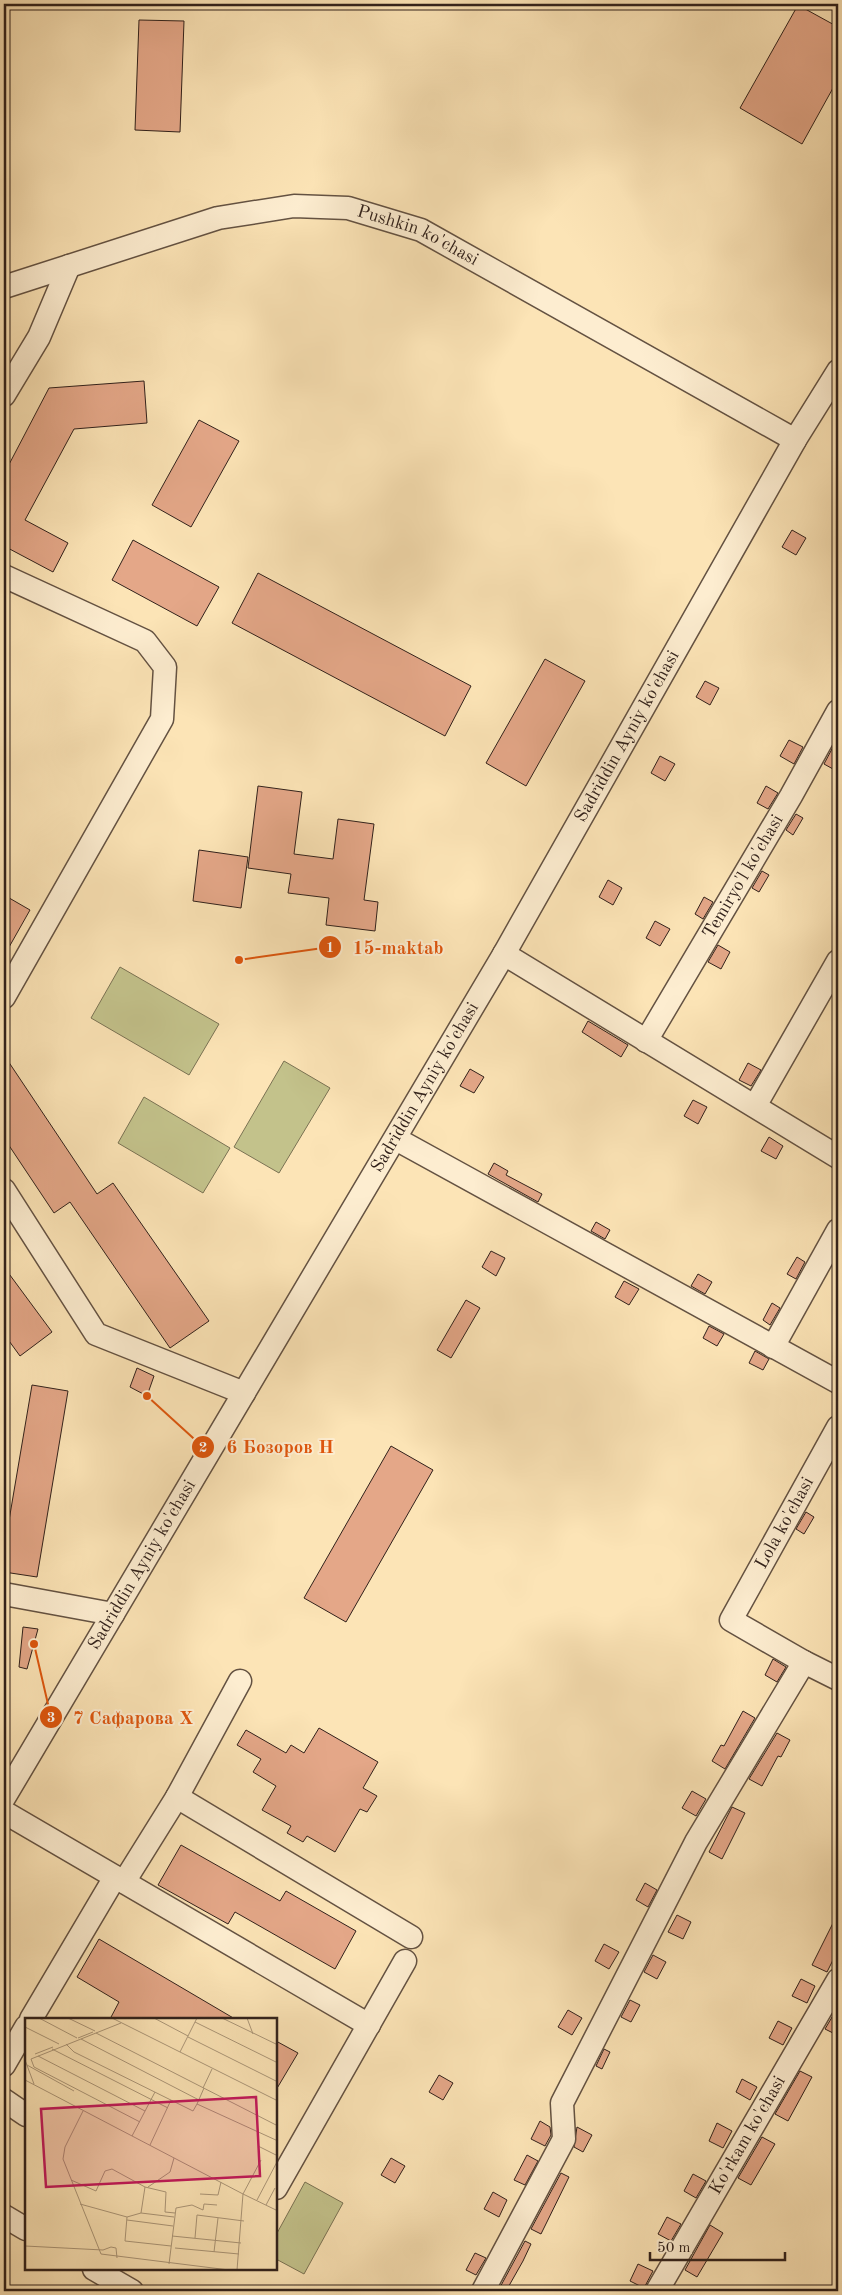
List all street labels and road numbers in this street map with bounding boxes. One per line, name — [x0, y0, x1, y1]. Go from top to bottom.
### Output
street label: Pushkin ko'chasi — [355, 202, 481, 269]
street label: Sadriddin Ayniy ko'chasi — [572, 648, 683, 825]
street label: Temiryo'l ko'chasi — [700, 812, 787, 942]
street label: Sadriddin Ayniy ko'chasi — [368, 999, 482, 1175]
street label: Lola ko'chasi — [752, 1474, 817, 1572]
street label: Sadriddin Ayniy ko'chasi — [85, 1477, 199, 1653]
street label: Ko'rkam ko'chasi — [706, 2073, 789, 2198]

